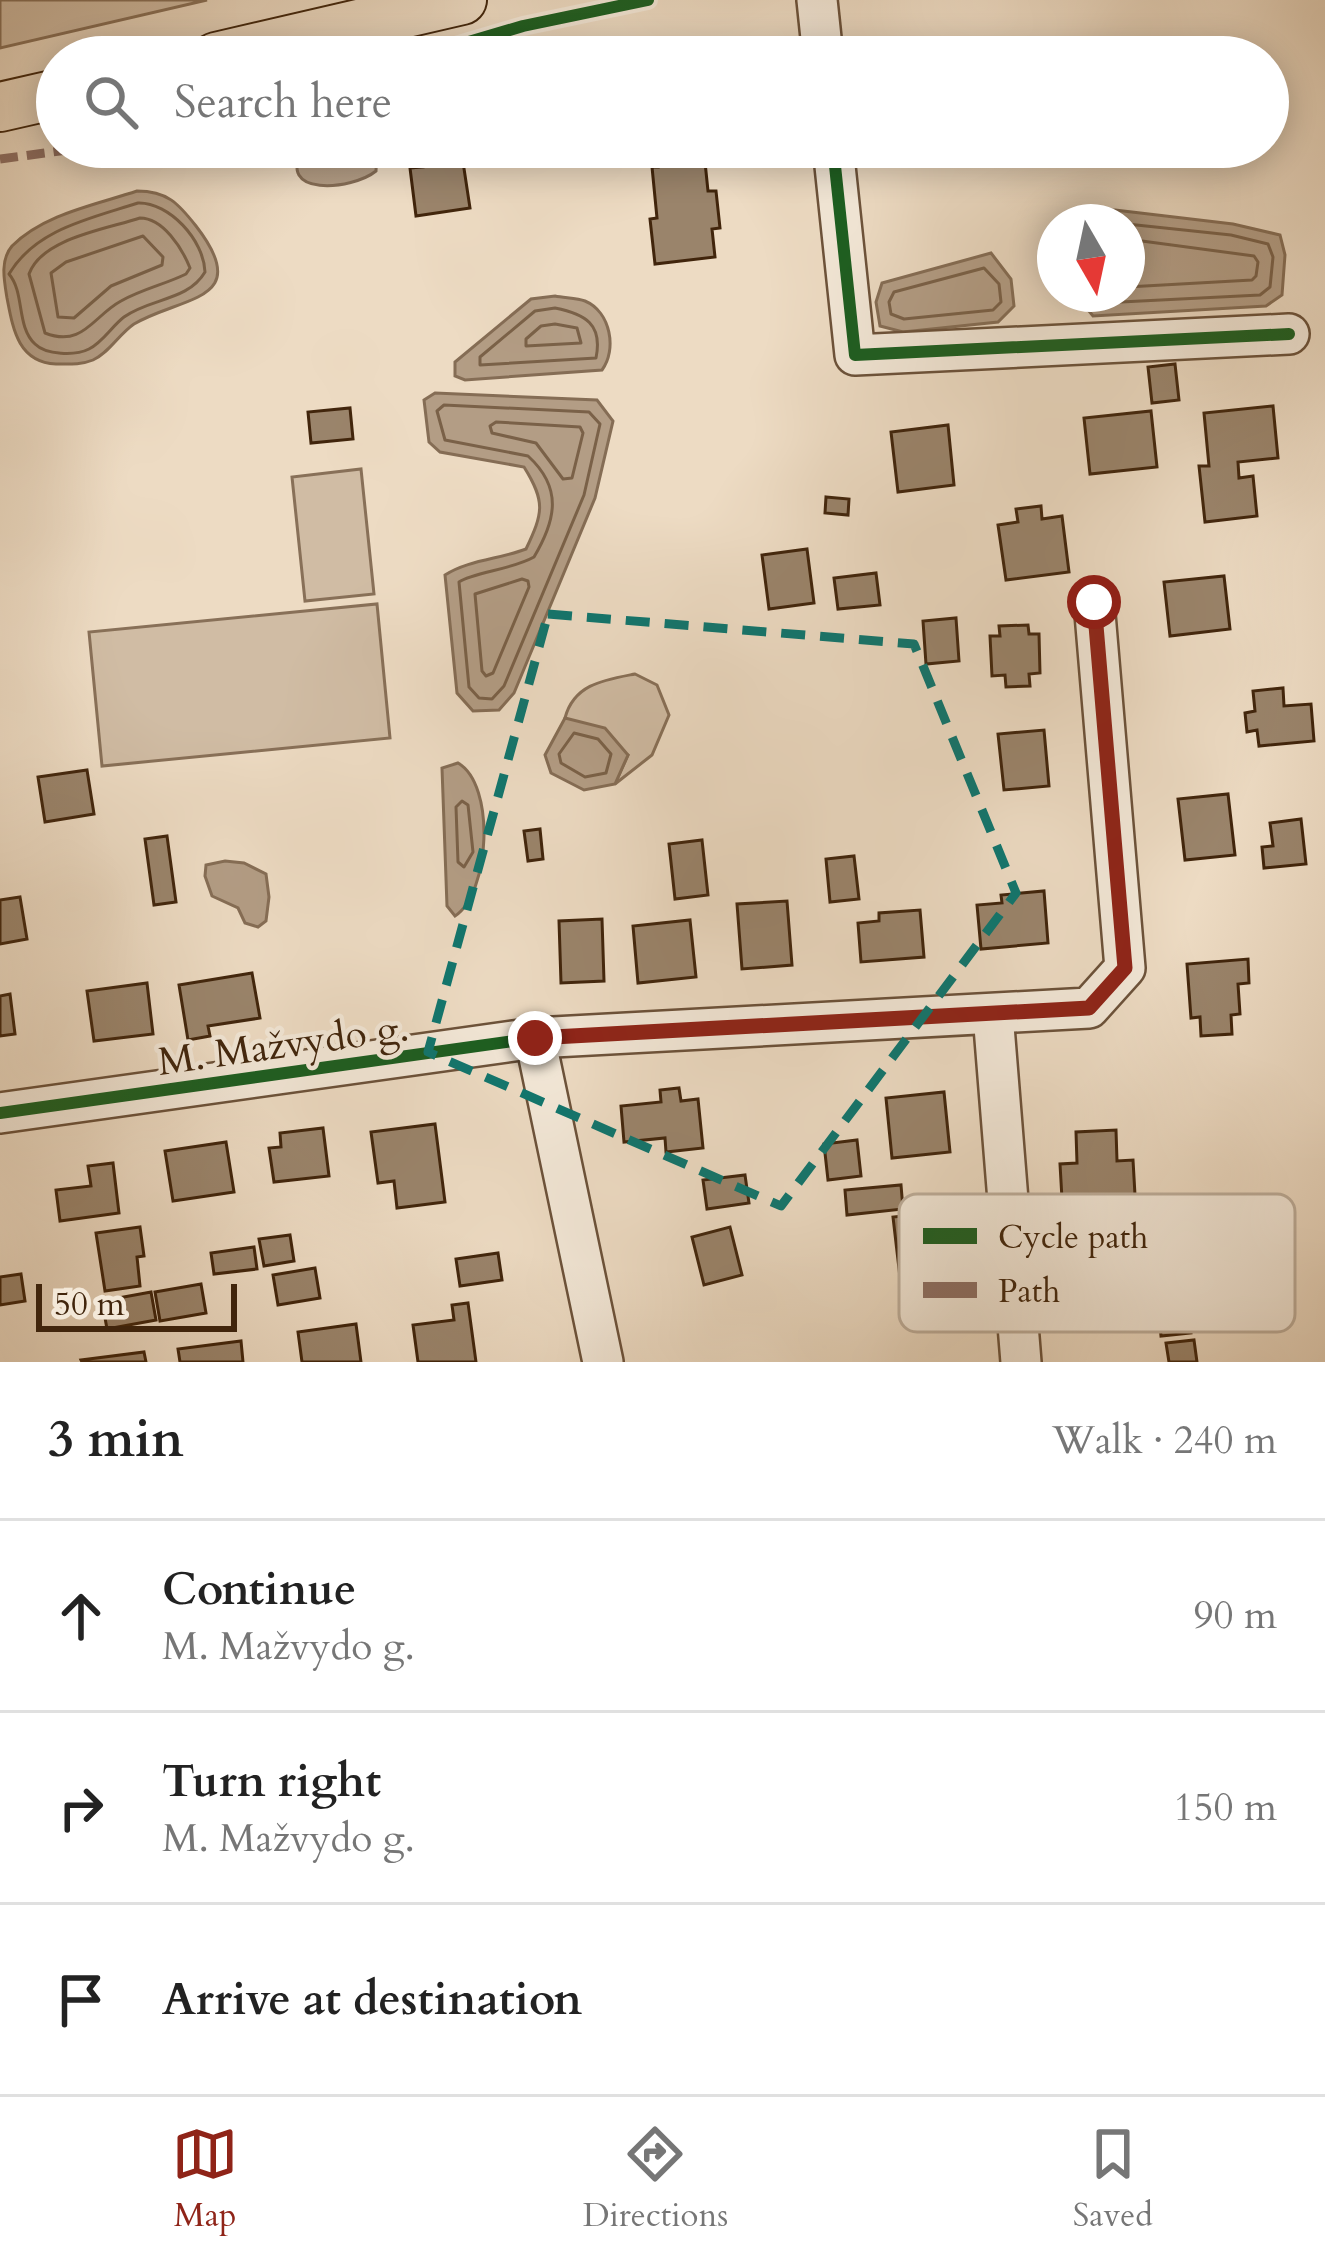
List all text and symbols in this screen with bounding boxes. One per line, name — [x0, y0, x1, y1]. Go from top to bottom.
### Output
search box — [36, 36, 1289, 168]
icon: search — [78, 69, 144, 135]
text: Search here — [174, 72, 392, 133]
north arrow — [1037, 204, 1145, 312]
route start — [1067, 575, 1121, 629]
street label: M. Mažvydo g. — [154, 1001, 412, 1089]
route end — [508, 1011, 562, 1065]
legend — [899, 1194, 1295, 1332]
text: Cycle path — [998, 1215, 1148, 1260]
text: Path — [998, 1269, 1060, 1314]
scale bar — [36, 1278, 237, 1331]
text: 50 m — [54, 1282, 125, 1327]
text: 3 min — [48, 1405, 184, 1475]
text: Walk · 240 m — [1052, 1414, 1277, 1467]
text: Continue — [162, 1559, 356, 1620]
icon: ahead — [48, 1583, 114, 1649]
text: 90 m — [1194, 1589, 1277, 1642]
text: M. Mažvydo g. — [162, 1620, 415, 1673]
text: Turn right — [162, 1751, 381, 1812]
icon: right — [48, 1775, 114, 1841]
text: 150 m — [1174, 1781, 1277, 1834]
text: M. Mažvydo g. — [162, 1812, 415, 1865]
icon: arrive — [48, 1967, 114, 2033]
text: Arrive at destination — [162, 1969, 582, 2030]
tab: Map — [172, 2121, 238, 2238]
tab: Directions — [583, 2121, 728, 2238]
tab: Saved — [1073, 2121, 1153, 2238]

